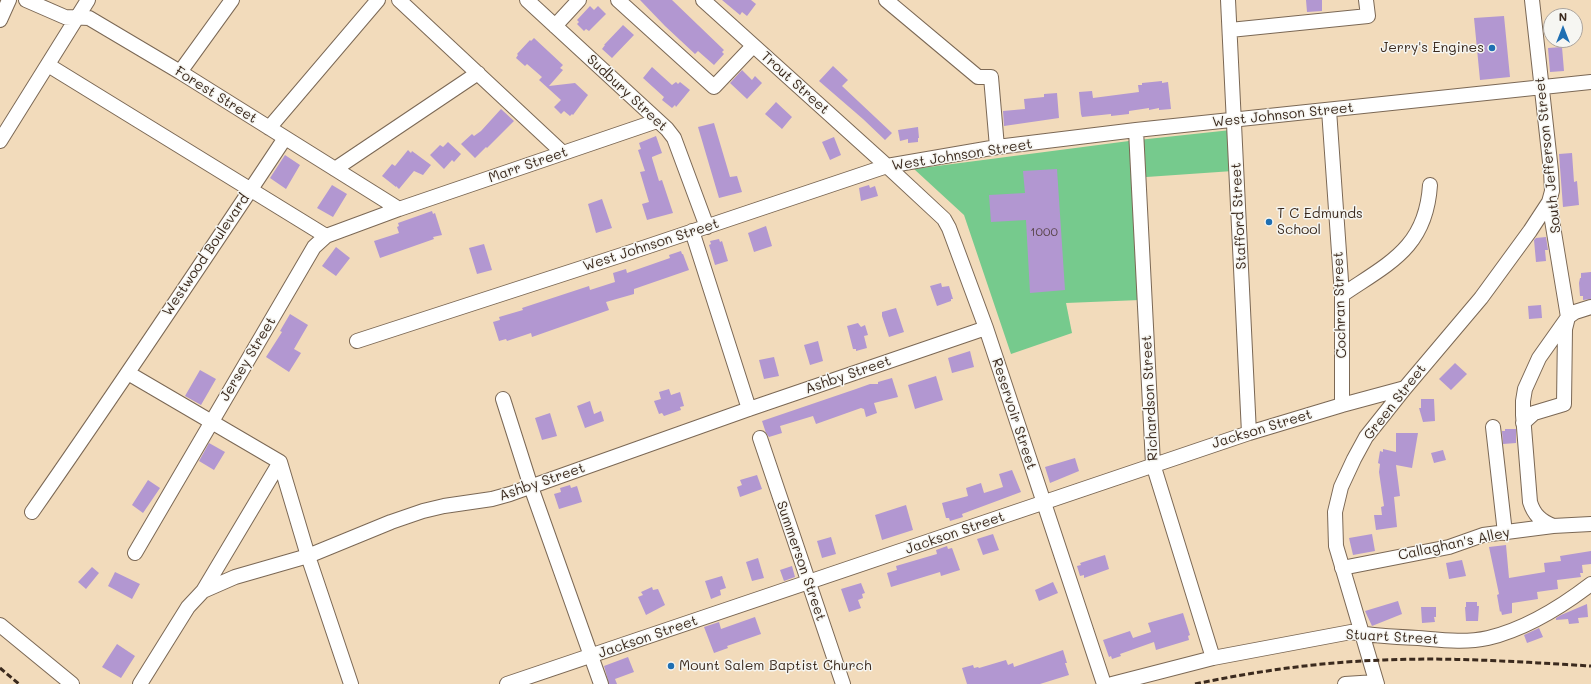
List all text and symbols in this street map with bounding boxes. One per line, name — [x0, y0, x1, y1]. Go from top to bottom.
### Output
north arrow — [1543, 8, 1583, 48]
text: N — [1559, 9, 1567, 24]
place label: Jerry's Engines — [1380, 40, 1484, 56]
marker: Jerry's Engines — [1487, 43, 1497, 53]
street label: Trout Street — [757, 48, 833, 118]
street label: Sudbury Street — [583, 51, 671, 135]
street label: Forest Street — [172, 63, 260, 127]
street label: South Jefferson Street — [1531, 76, 1565, 234]
street label: West Johnson Street — [1212, 99, 1354, 131]
street label: West Johnson Street — [891, 136, 1033, 174]
street label: Marr Street — [486, 144, 570, 186]
street label: Stafford Street — [1228, 162, 1250, 270]
street label: Westwood Boulevard — [159, 191, 253, 319]
place label: T C Edmunds School — [1277, 206, 1363, 238]
street label: West Johnson Street — [581, 215, 721, 275]
marker: T C Edmunds School — [1264, 217, 1274, 227]
house number: 1000 — [1030, 225, 1058, 239]
street label: Cochran Street — [1330, 251, 1350, 359]
street label: Jersey Street — [216, 314, 280, 404]
street label: Richardson Street — [1138, 335, 1162, 461]
street label: Ashby Street — [803, 352, 893, 398]
street label: Reservoir Street — [988, 356, 1040, 472]
street label: Green Street — [1360, 361, 1430, 443]
street label: Jackson Street — [1210, 406, 1314, 452]
street label: Ashby Street — [497, 459, 587, 505]
street label: Summerson Street — [773, 499, 829, 623]
street label: Jackson Street — [903, 508, 1007, 558]
street label: Callaghan's Alley — [1396, 524, 1512, 564]
street label: Jackson Street — [596, 612, 700, 662]
street label: Stuart Street — [1345, 626, 1439, 648]
place label: Mount Salem Baptist Church — [679, 658, 872, 674]
marker: Mount Salem Baptist Church — [666, 661, 676, 671]

